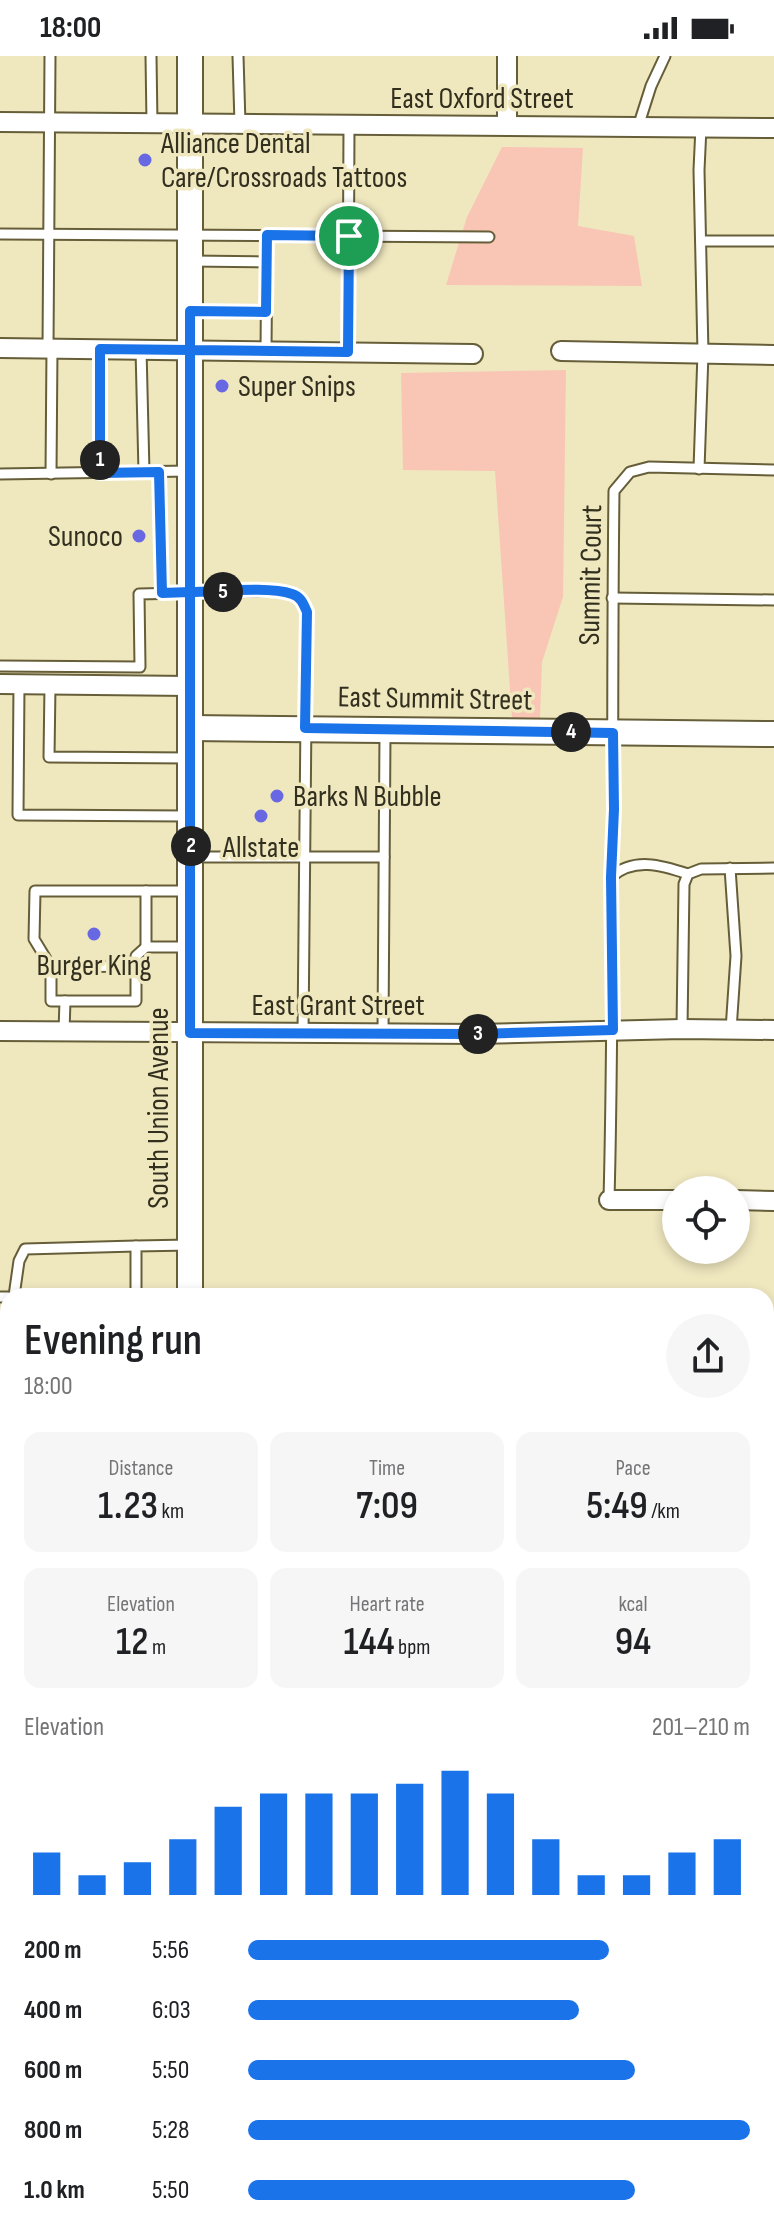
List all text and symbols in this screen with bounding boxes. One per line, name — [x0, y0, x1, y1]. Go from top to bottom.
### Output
text: 18:00 — [40, 10, 101, 46]
street label: East Oxford Street — [390, 81, 574, 117]
place label: Alliance Dental Care/Crossroads Tattoos — [160, 126, 407, 196]
marker: Alliance Dental Care/Crossroads Tattoos — [136, 151, 154, 169]
pin — [315, 202, 383, 270]
icon: arrive — [327, 214, 371, 258]
place label: Super Snips — [238, 369, 356, 405]
marker: Super Snips — [213, 377, 231, 395]
pin: 1 — [80, 440, 120, 480]
text: 1 — [96, 446, 104, 473]
street label: Summit Court — [572, 504, 610, 646]
place label: Sunoco — [48, 519, 123, 555]
marker: Sunoco — [130, 527, 148, 545]
pin: 5 — [203, 572, 243, 612]
text: 5 — [218, 578, 228, 605]
street label: East Summit Street — [337, 679, 533, 719]
pin: 4 — [551, 712, 591, 752]
text: 4 — [566, 718, 576, 745]
place label: Barks N Bubble — [293, 779, 442, 815]
marker: Barks N Bubble — [268, 787, 286, 805]
marker: Allstate — [252, 807, 270, 825]
pin: 2 — [171, 826, 211, 866]
place label: Allstate — [222, 830, 299, 866]
text: 2 — [186, 832, 196, 859]
marker: Burger King — [85, 925, 103, 943]
place label: Burger King — [36, 948, 152, 984]
street label: East Grant Street — [251, 988, 425, 1024]
street label: South Union Avenue — [141, 1007, 177, 1209]
pin: 3 — [458, 1014, 498, 1054]
text: 3 — [473, 1020, 483, 1047]
map controls — [662, 1176, 750, 1264]
button: locate — [662, 1176, 750, 1264]
text: Evening run — [24, 1314, 202, 1367]
button: share — [666, 1314, 750, 1398]
text: 18:00 — [24, 1371, 73, 1402]
text: Distance — [109, 1455, 173, 1482]
text: Time — [369, 1455, 405, 1482]
text: Pace — [615, 1455, 651, 1482]
text: 1.23 — [98, 1482, 158, 1530]
text: 7:09 — [356, 1482, 418, 1530]
text: 5:49 — [586, 1482, 648, 1530]
text: km — [158, 1498, 184, 1525]
text: /km — [648, 1498, 680, 1525]
text: Elevation — [107, 1591, 175, 1618]
text: Heart rate — [349, 1591, 425, 1618]
text: kcal — [618, 1591, 648, 1618]
text: 12 — [116, 1618, 148, 1666]
text: 144 — [344, 1618, 395, 1666]
text: 94 — [615, 1618, 651, 1666]
text: m — [148, 1634, 166, 1661]
text: bpm — [395, 1634, 430, 1661]
text: Elevation — [24, 1712, 104, 1743]
text: 201–210 m — [652, 1712, 750, 1743]
text: 200 m — [24, 1935, 81, 1966]
text: 5:56 — [152, 1935, 189, 1966]
text: 400 m — [24, 1995, 82, 2026]
text: 6:03 — [152, 1995, 191, 2026]
text: 600 m — [24, 2055, 82, 2086]
text: 5:50 — [152, 2055, 189, 2086]
text: 800 m — [24, 2115, 82, 2146]
text: 5:28 — [152, 2115, 189, 2146]
text: 1.0 km — [24, 2175, 85, 2206]
text: 5:50 — [152, 2175, 189, 2206]

